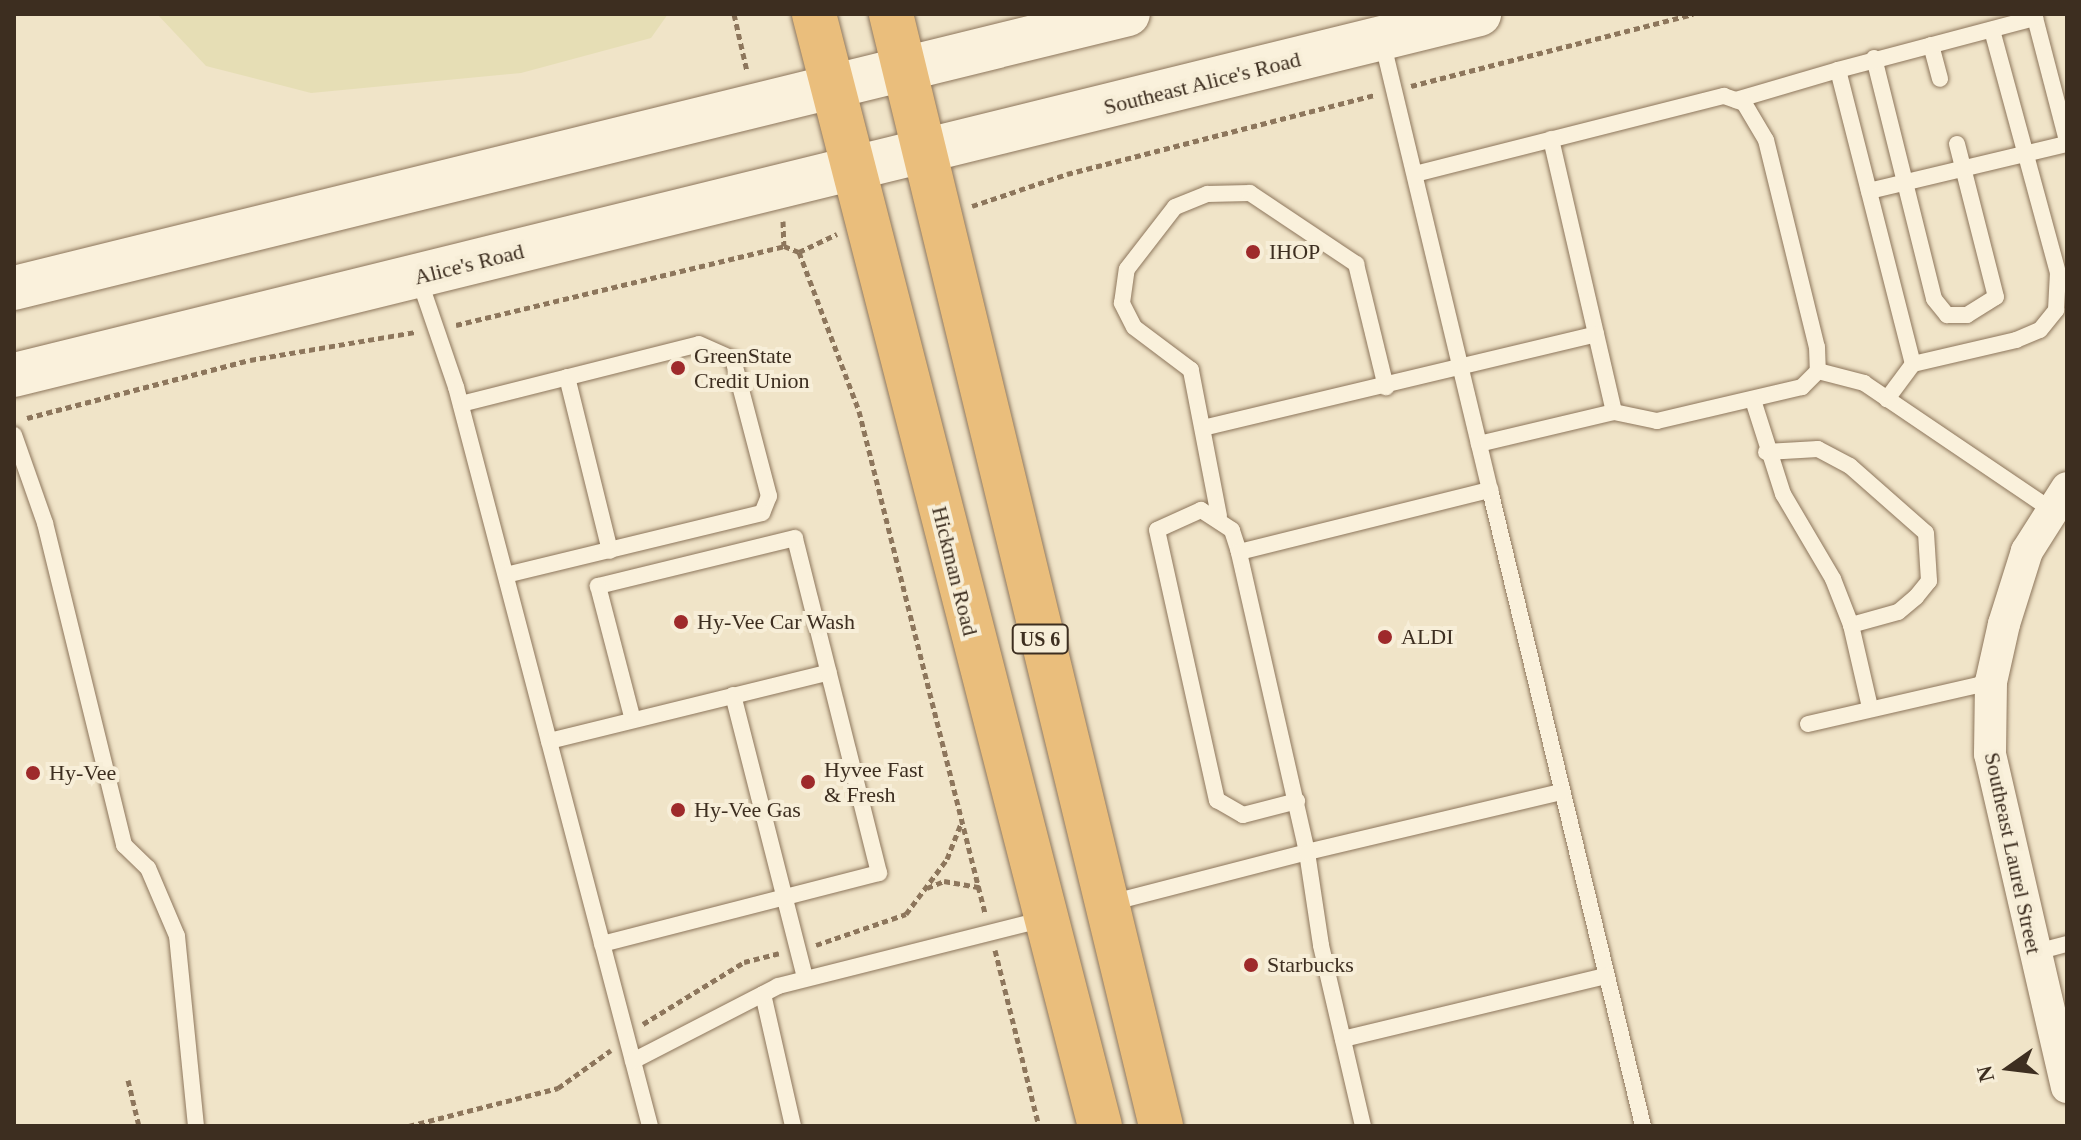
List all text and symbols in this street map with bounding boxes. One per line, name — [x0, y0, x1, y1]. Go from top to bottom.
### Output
street label: Southeast Alice's Road — [1100, 46, 1304, 120]
street label: Alice's Road — [411, 238, 527, 290]
place label: IHOP — [1269, 239, 1320, 265]
marker: IHOP — [1244, 243, 1262, 261]
place label: GreenState Credit Union — [694, 342, 809, 394]
marker: GreenState Credit Union — [669, 359, 687, 377]
street label: Hickman Road — [926, 503, 984, 639]
place label: Hy-Vee Car Wash — [697, 609, 855, 635]
marker: Hy-Vee Car Wash — [672, 613, 690, 631]
road number: US 6 — [1010, 623, 1070, 655]
place label: ALDI — [1401, 624, 1454, 650]
marker: ALDI — [1376, 628, 1394, 646]
street label: Southeast Laurel Street — [1979, 750, 2047, 956]
place label: Hyvee Fast & Fresh — [824, 756, 924, 808]
place label: Hy-Vee — [49, 760, 116, 786]
marker: Hy-Vee — [24, 764, 42, 782]
marker: Hyvee Fast & Fresh — [799, 773, 817, 791]
place label: Hy-Vee Gas — [694, 797, 801, 823]
marker: Hy-Vee Gas — [669, 801, 687, 819]
place label: Starbucks — [1267, 952, 1354, 978]
marker: Starbucks — [1242, 956, 1260, 974]
north arrow — [1969, 1028, 2049, 1108]
text: N — [1971, 1063, 1999, 1085]

